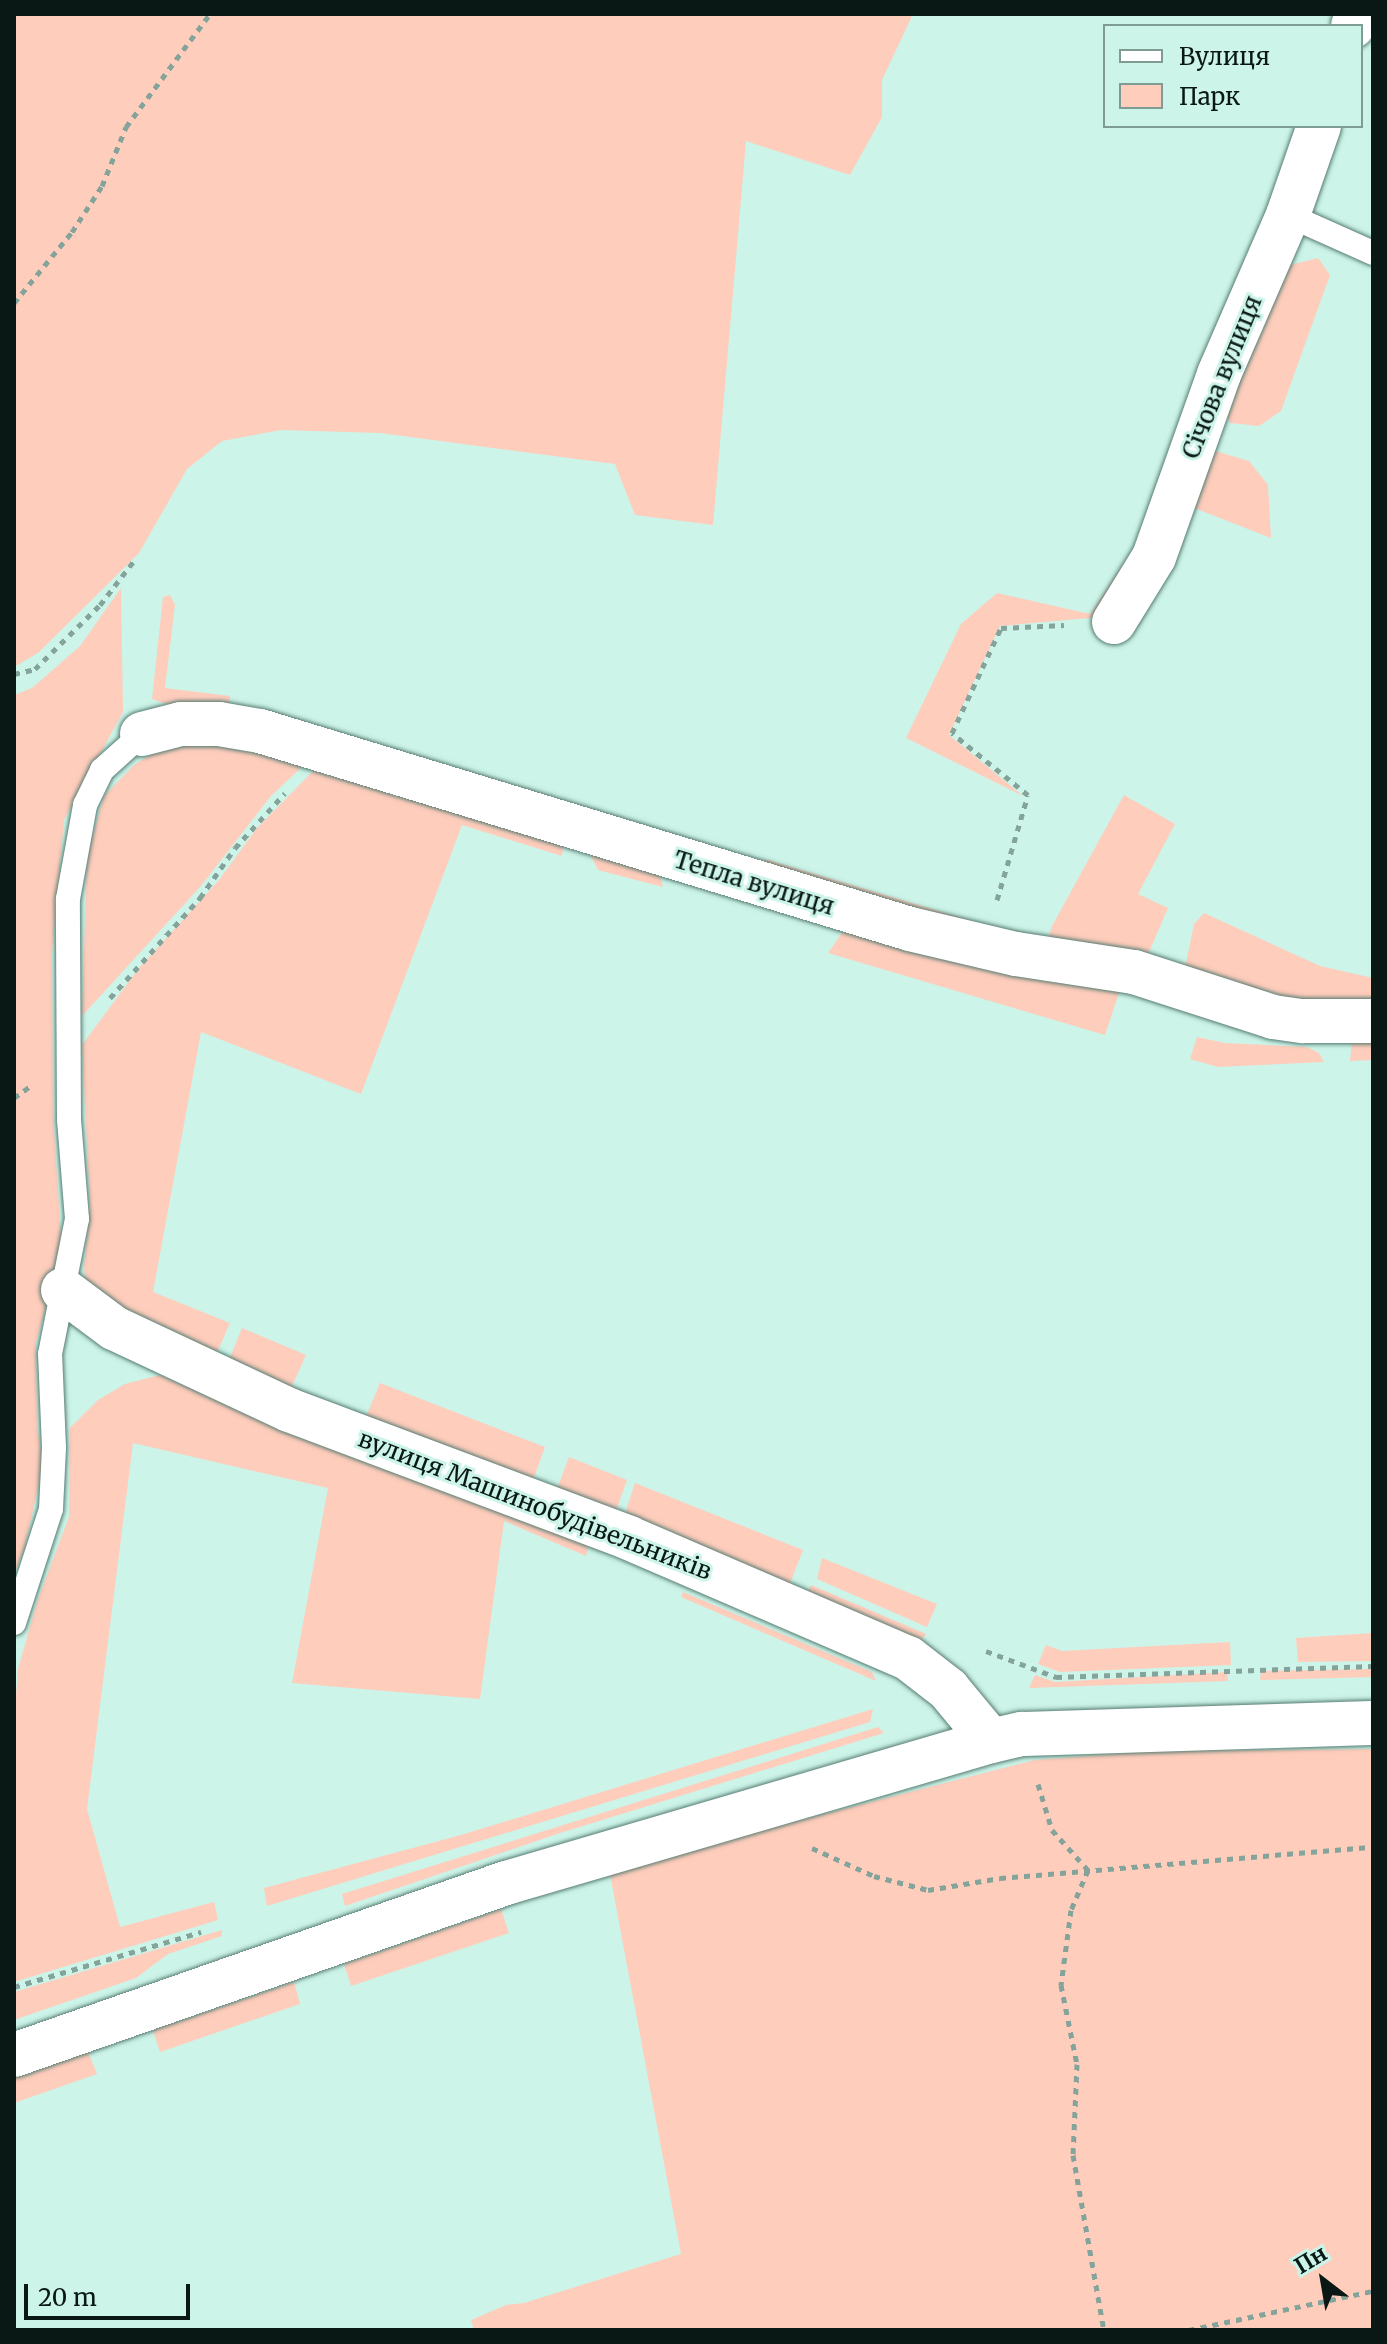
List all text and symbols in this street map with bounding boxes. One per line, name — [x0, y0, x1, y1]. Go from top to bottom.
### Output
legend — [1103, 24, 1363, 128]
text: Вулиця — [1179, 41, 1270, 72]
text: Парк — [1179, 81, 1240, 112]
street label: Січова вулиця — [1176, 291, 1268, 463]
street label: Тепла вулиця — [670, 845, 838, 921]
street label: вулиця Машинобудівельників — [354, 1424, 716, 1586]
text: Пн — [1289, 2239, 1332, 2280]
north arrow — [1283, 2240, 1363, 2320]
scale bar — [28, 2268, 194, 2318]
text: 20 m — [38, 2282, 97, 2313]

